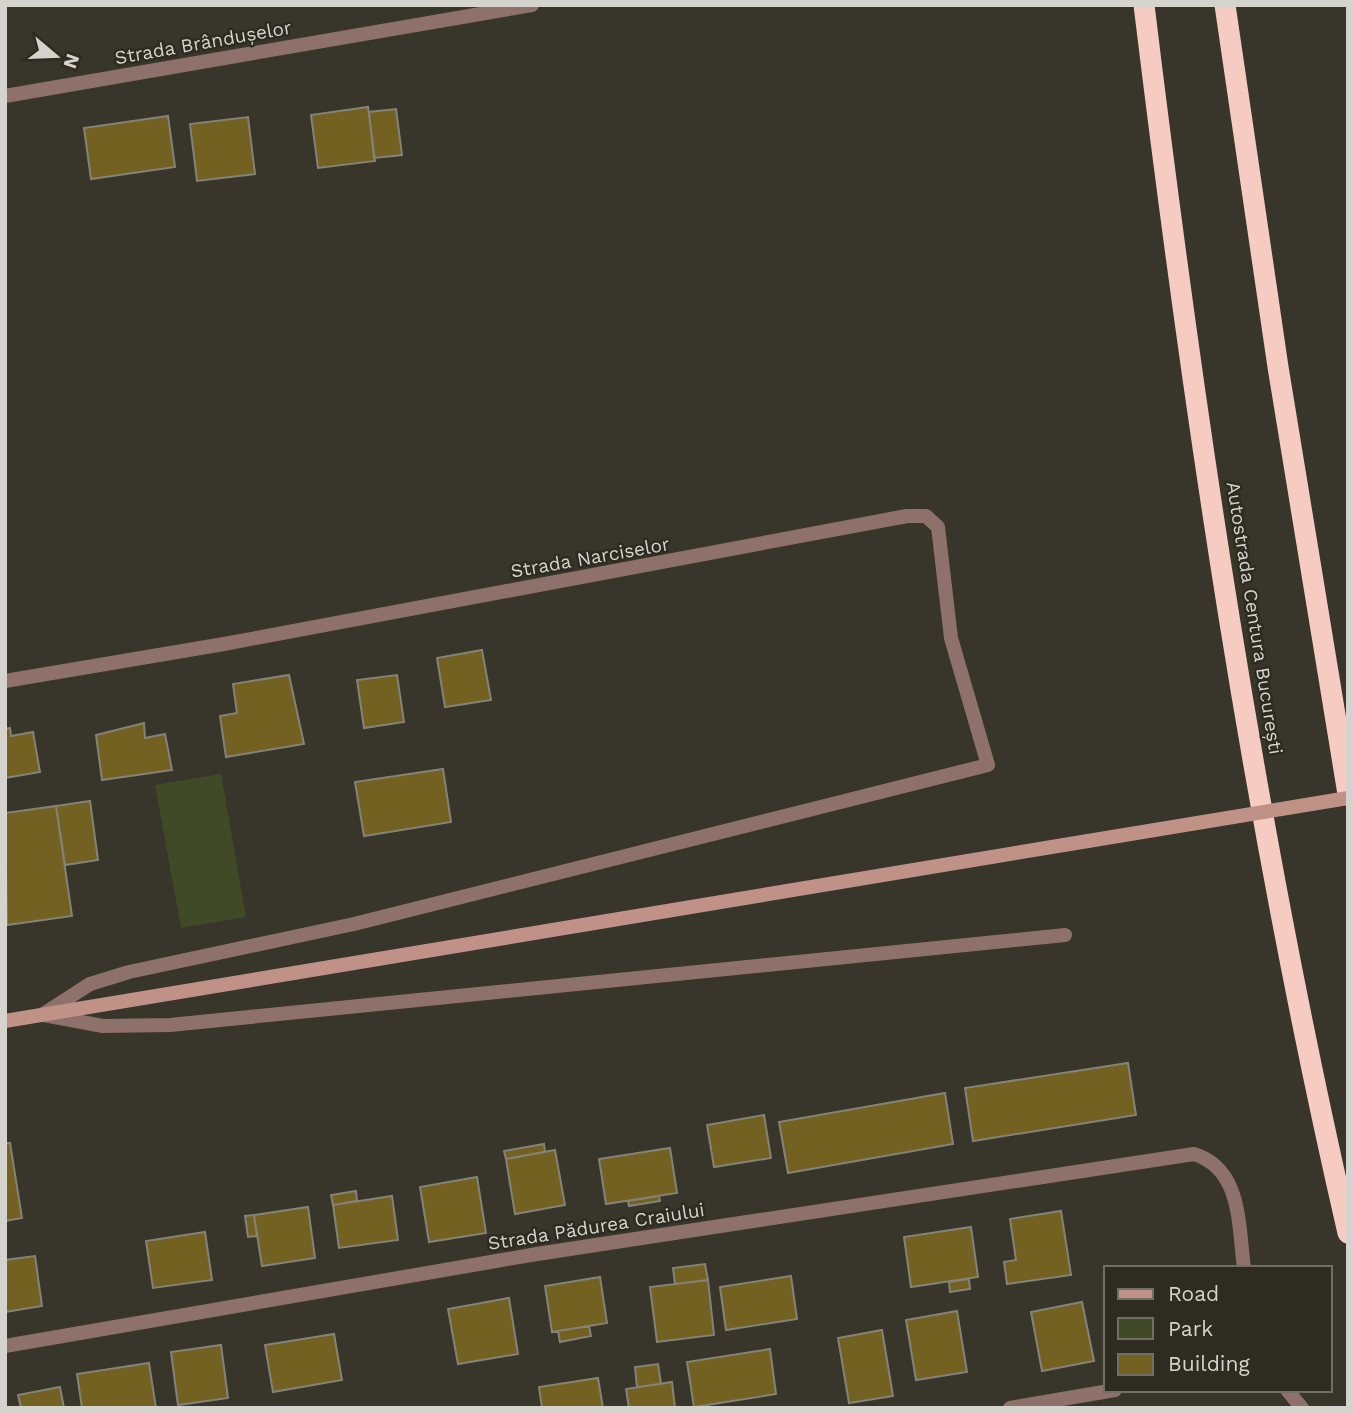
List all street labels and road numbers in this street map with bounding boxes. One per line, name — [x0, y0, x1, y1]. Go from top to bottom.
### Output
street label: Strada Brândușelor — [113, 16, 294, 69]
street label: Autostrada Centura București — [1222, 480, 1287, 756]
street label: Strada Narciselor — [509, 532, 671, 583]
street label: Strada Pădurea Craiului — [486, 1198, 706, 1255]

